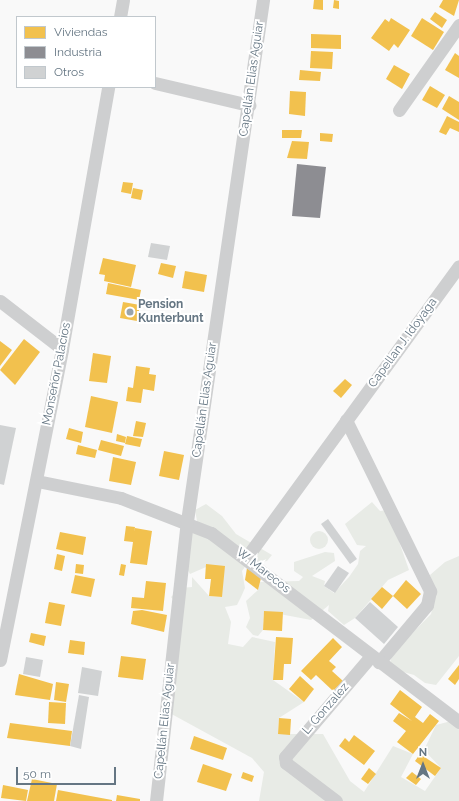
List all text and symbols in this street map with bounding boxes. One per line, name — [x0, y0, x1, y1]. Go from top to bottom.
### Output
legend — [16, 16, 156, 88]
street label: Capellán Elias Aguiar — [237, 20, 267, 138]
text: Viviendas — [54, 25, 108, 39]
text: Industria — [54, 45, 102, 59]
text: Otros — [54, 65, 84, 79]
street label: Capellan J. Idoyaga — [366, 295, 440, 391]
place label: Pension Kunterbunt — [138, 298, 204, 326]
marker: Pension Kunterbunt — [125, 307, 135, 317]
street label: Monseñor Palacios — [40, 321, 74, 427]
street label: Capellán Elias Aguiar — [190, 341, 220, 459]
street label: W. Marecos — [233, 545, 293, 597]
street label: Capellán Elias Aguiar — [152, 662, 178, 780]
street label: L. Gonzalez — [300, 680, 352, 738]
north arrow — [403, 745, 443, 785]
text: N — [419, 746, 427, 759]
scale bar — [18, 759, 118, 785]
text: 50 m — [23, 767, 51, 781]

